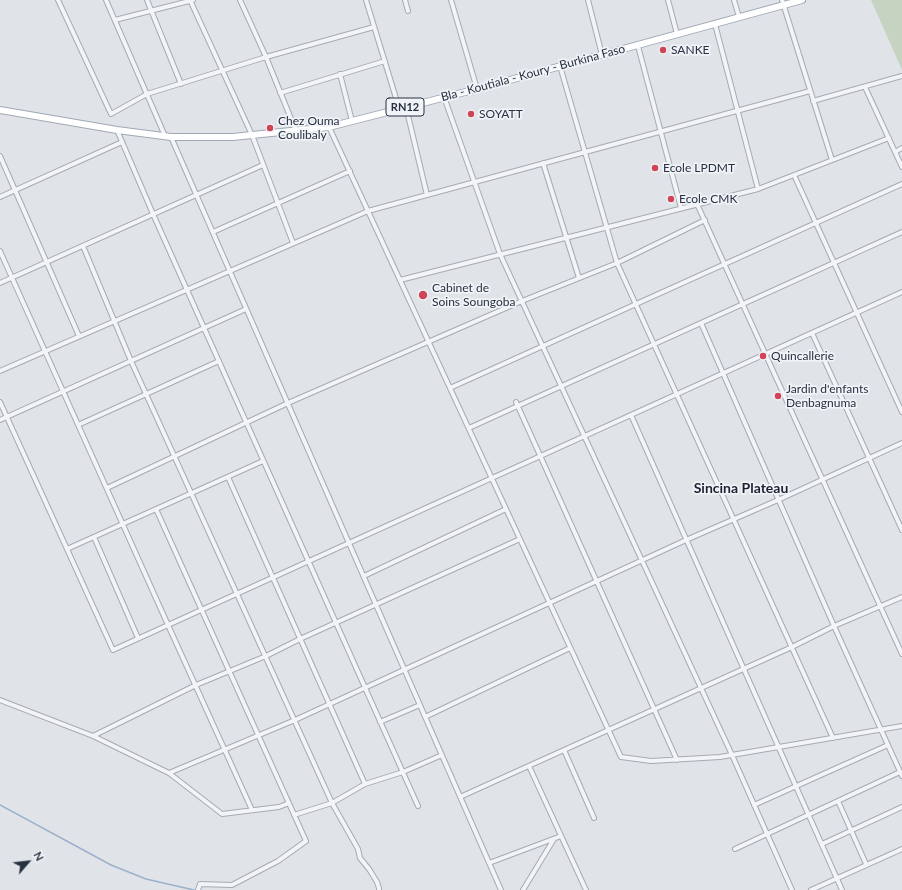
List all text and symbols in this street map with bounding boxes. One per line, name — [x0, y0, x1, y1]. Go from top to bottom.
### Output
street label: Bla - Koutiala - Koury - Burkina Faso — [439, 41, 627, 105]
place label: SANKE — [671, 43, 710, 57]
marker: SANKE — [658, 45, 668, 55]
road number: RN12 — [386, 98, 424, 116]
place label: SOYATT — [479, 107, 523, 121]
marker: SOYATT — [466, 109, 476, 119]
place label: Chez Ouma Coulibaly — [278, 114, 340, 142]
marker: Chez Ouma Coulibaly — [265, 123, 275, 133]
place label: Ecole LPDMT — [663, 161, 735, 175]
marker: Ecole LPDMT — [650, 163, 660, 173]
place label: Ecole CMK — [679, 192, 737, 206]
marker: Ecole CMK — [666, 194, 676, 204]
place label: Cabinet de Soins Soungoba — [432, 281, 515, 309]
marker: Cabinet de Soins Soungoba — [417, 289, 429, 301]
place label: Quincallerie — [771, 349, 834, 363]
marker: Quincallerie — [758, 351, 768, 361]
place label: Jardin d'enfants Denbagnuma — [786, 382, 868, 410]
marker: Jardin d'enfants Denbagnuma — [773, 391, 783, 401]
district label: Sincina Plateau — [694, 480, 788, 496]
north arrow — [8, 842, 48, 882]
text: N — [31, 849, 47, 863]

